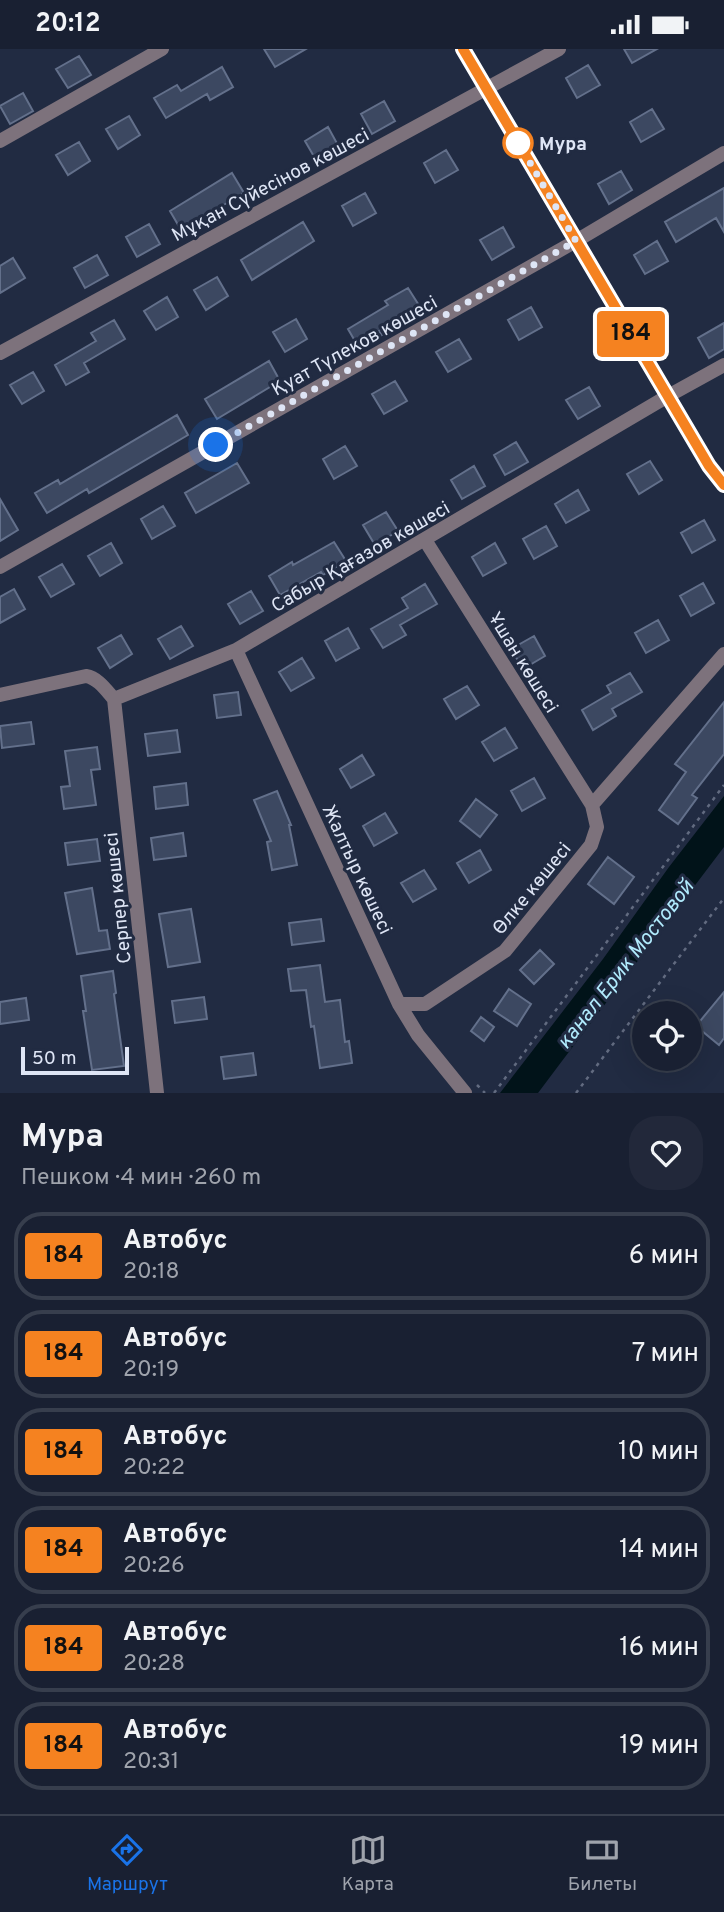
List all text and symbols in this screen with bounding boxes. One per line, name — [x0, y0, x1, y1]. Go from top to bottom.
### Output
text: 20:12 — [35, 8, 101, 41]
street label: Мұқан Сүйесінов көшесі — [168, 123, 374, 248]
marker: Мура — [503, 128, 533, 158]
place label: Мура — [539, 133, 587, 157]
street label: Қуат Түлеков көшесі — [268, 291, 442, 402]
line badge: 184 — [591, 311, 671, 357]
text: 184 — [611, 319, 651, 349]
your location — [198, 427, 233, 462]
street label: Сабыр Қағазов көшесі — [267, 497, 455, 619]
street label: Ұшан көшесі — [482, 608, 563, 718]
street label: Жалтыр көшесі — [316, 801, 397, 939]
street label: Серпер көшесі — [100, 831, 138, 965]
street label: Өлке көшесі — [488, 838, 577, 940]
water label: канал Ерик Мостовой — [552, 874, 701, 1055]
map controls — [632, 1001, 702, 1071]
button: locate — [632, 1001, 702, 1071]
scale bar — [21, 1044, 130, 1076]
text: 50 m — [32, 1047, 77, 1071]
button: heart — [629, 1116, 703, 1190]
text: Мура — [21, 1117, 104, 1159]
text: Пешком · 4 мин · 260 m — [21, 1164, 261, 1193]
text: Автобус — [123, 1225, 228, 1258]
text: 6 мин — [629, 1240, 699, 1273]
text: 184 — [43, 1241, 84, 1271]
text: 20:18 — [123, 1258, 180, 1287]
text: Автобус — [123, 1323, 228, 1356]
text: 7 мин — [632, 1338, 699, 1371]
text: 184 — [43, 1339, 84, 1369]
text: 20:19 — [123, 1356, 179, 1385]
text: Автобус — [123, 1421, 228, 1454]
text: 10 мин — [618, 1436, 699, 1469]
text: 184 — [43, 1437, 84, 1467]
text: 20:22 — [123, 1454, 185, 1483]
text: Автобус — [123, 1519, 228, 1552]
text: 14 мин — [619, 1534, 699, 1567]
text: 184 — [43, 1535, 84, 1565]
text: 20:26 — [123, 1552, 185, 1581]
text: Автобус — [123, 1617, 228, 1650]
text: 16 мин — [619, 1632, 699, 1665]
text: 184 — [43, 1633, 84, 1663]
text: 20:28 — [123, 1650, 185, 1679]
text: Автобус — [123, 1715, 228, 1748]
text: 19 мин — [619, 1730, 699, 1763]
text: 184 — [43, 1731, 84, 1761]
text: 20:31 — [123, 1748, 179, 1777]
tab: Маршрут — [87, 1831, 168, 1897]
tab: Карта — [342, 1831, 394, 1897]
tab: Билеты — [568, 1831, 637, 1897]

